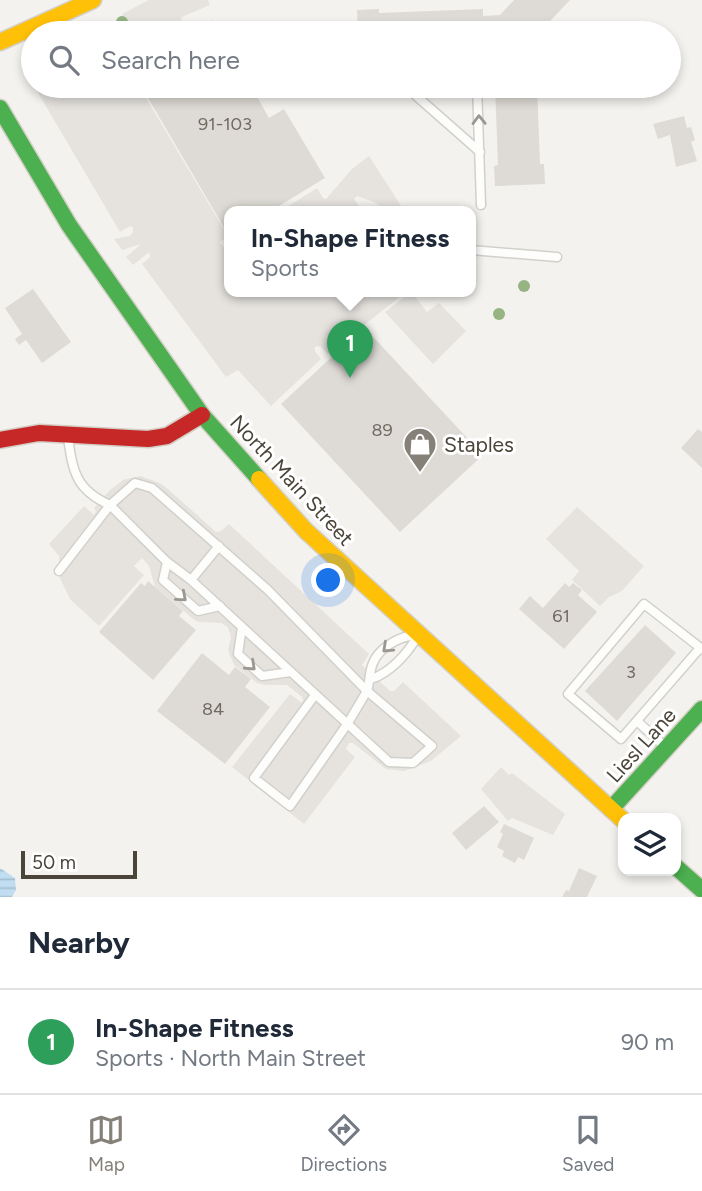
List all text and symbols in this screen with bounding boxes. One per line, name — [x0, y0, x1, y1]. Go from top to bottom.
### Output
search box — [21, 21, 681, 98]
icon: search — [45, 41, 83, 79]
text: Search here — [101, 44, 240, 76]
house number: 91-103 — [198, 113, 252, 135]
one-way arrow — [471, 115, 487, 125]
popup — [224, 206, 476, 297]
text: In-Shape Fitness — [251, 222, 449, 254]
text: Sports — [251, 254, 319, 282]
pin: 1 — [327, 320, 373, 378]
street label: North Main Street — [225, 410, 359, 551]
house number: 89 — [371, 419, 393, 441]
shop icon: Staples — [401, 425, 439, 474]
place label: Staples — [444, 432, 514, 457]
your location — [311, 563, 345, 597]
one-way arrow — [174, 589, 187, 601]
house number: 61 — [552, 605, 570, 627]
one-way arrow — [382, 640, 395, 652]
one-way arrow — [243, 657, 256, 670]
house number: 3 — [626, 661, 636, 683]
house number: 84 — [202, 698, 224, 720]
street label: Liesl Lane — [601, 703, 681, 787]
map controls — [618, 813, 681, 876]
button: layers — [618, 813, 681, 876]
scale bar — [21, 848, 136, 880]
text: 50 m — [32, 851, 76, 874]
text: Nearby — [28, 924, 130, 961]
text: In-Shape Fitness — [95, 1012, 294, 1044]
text: 1 — [46, 1028, 56, 1056]
text: 90 m — [621, 1028, 674, 1056]
text: Sports · North Main Street — [95, 1044, 366, 1072]
tab: Map — [87, 1111, 125, 1176]
tab: Directions — [300, 1111, 387, 1176]
tab: Saved — [562, 1111, 614, 1176]

